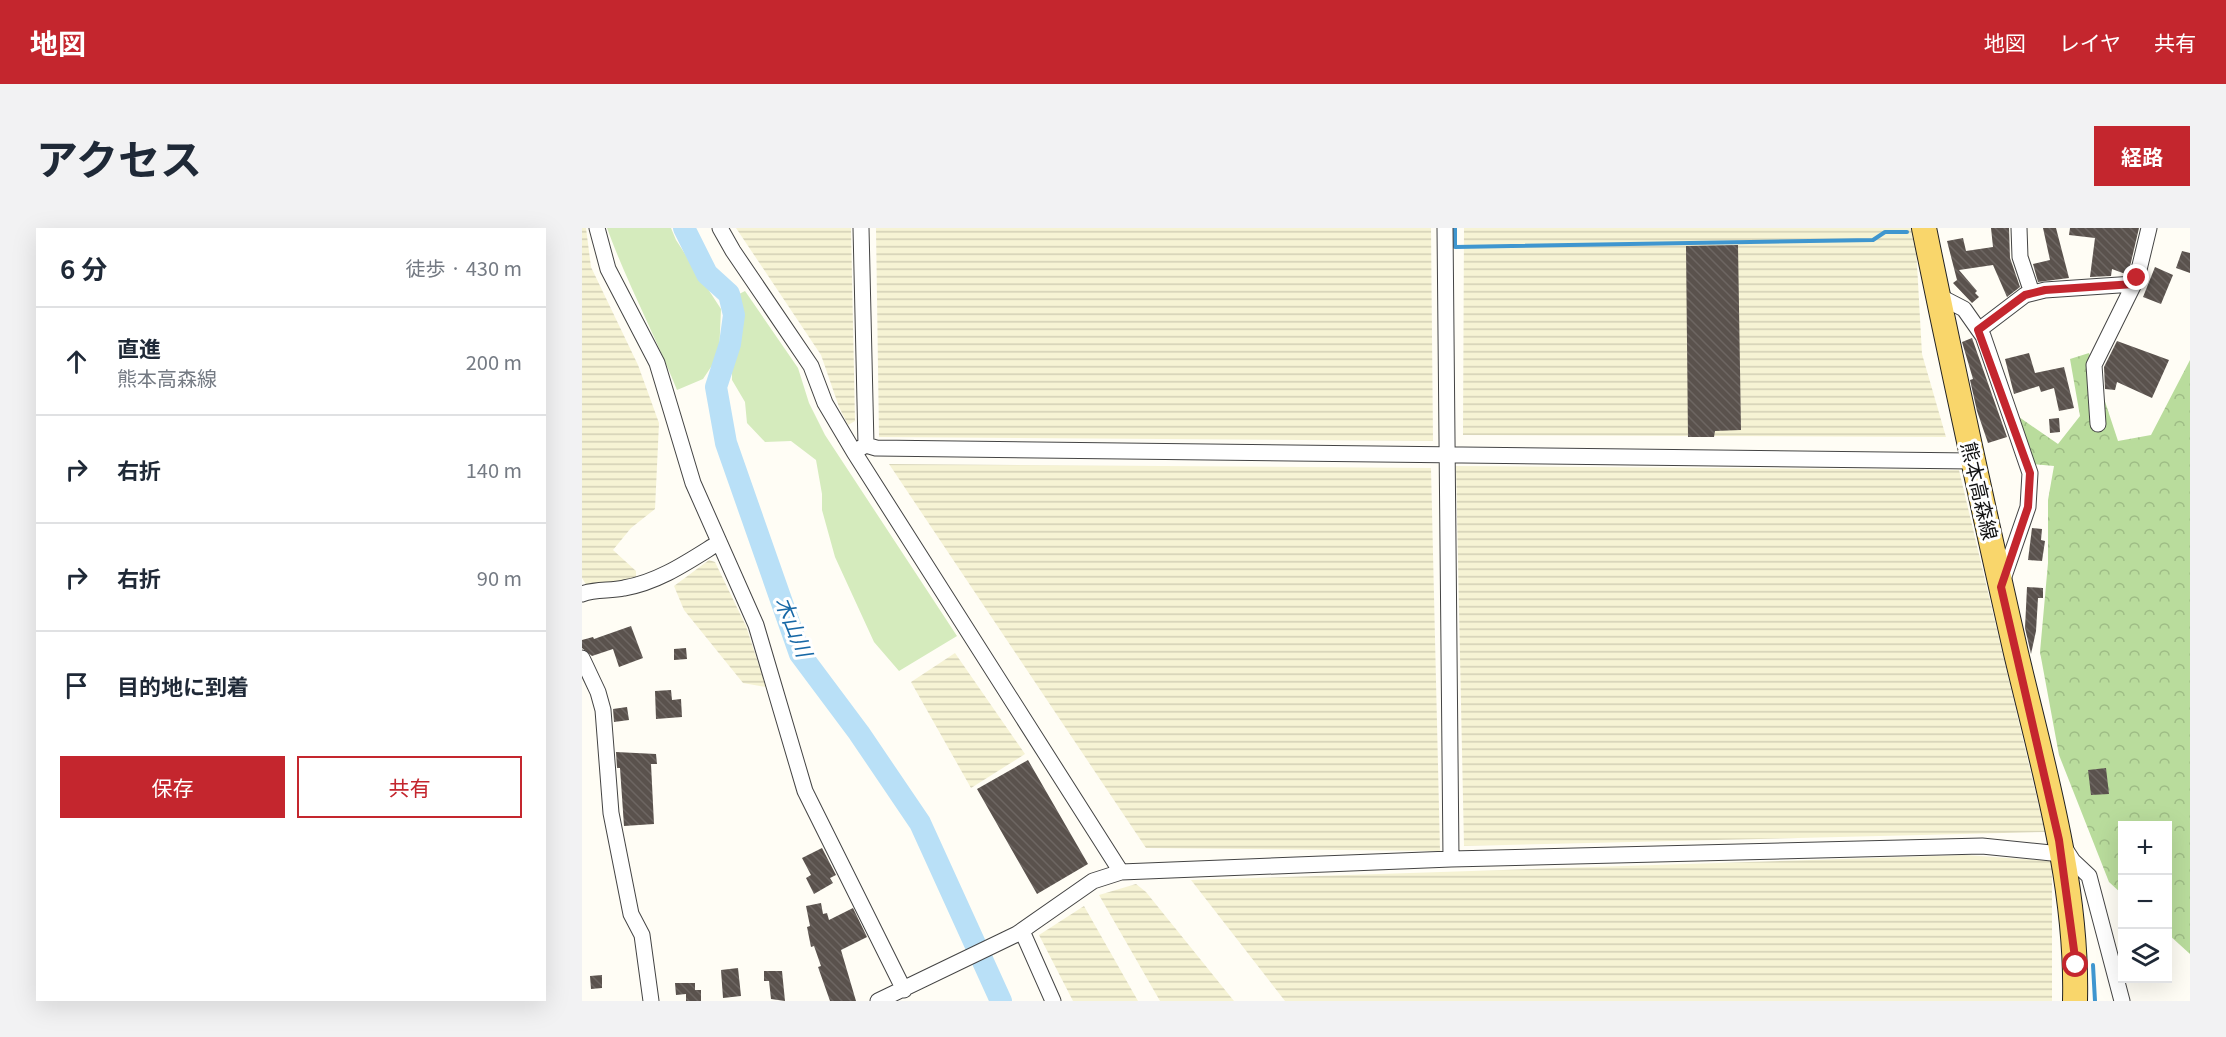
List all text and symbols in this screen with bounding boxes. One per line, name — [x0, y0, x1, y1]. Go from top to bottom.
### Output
text: 地図 — [30, 22, 86, 62]
text: 地図 — [1984, 27, 2026, 57]
text: レイヤ — [2059, 27, 2121, 57]
text: 共有 — [2154, 27, 2196, 57]
text: アクセス — [36, 126, 202, 187]
button: 経路 — [2094, 126, 2190, 186]
text: 6 分 — [60, 249, 107, 286]
text: 徒歩 · 430 m — [406, 253, 522, 282]
route end — [2123, 264, 2149, 290]
text: 直進 — [117, 331, 161, 363]
icon: ahead — [60, 345, 93, 378]
text: 200 m — [466, 347, 522, 376]
text: 熊本高森線 — [117, 363, 217, 392]
street label: 熊本高森線 — [1955, 439, 2006, 543]
icon: right — [60, 453, 93, 486]
text: 右折 — [117, 453, 161, 485]
text: 140 m — [466, 455, 522, 484]
icon: right — [60, 561, 93, 594]
text: 右折 — [117, 561, 161, 593]
text: 90 m — [477, 563, 522, 592]
water label: 木山川 — [769, 591, 821, 663]
icon: arrive — [60, 669, 93, 702]
text: 目的地に到着 — [117, 669, 249, 701]
button: 保存 — [60, 756, 285, 818]
button: 共有 — [297, 756, 522, 818]
map controls — [2118, 821, 2172, 983]
button: + — [2118, 821, 2172, 875]
button: − — [2118, 875, 2172, 929]
button: layers — [2118, 929, 2172, 983]
route start — [2062, 951, 2088, 977]

